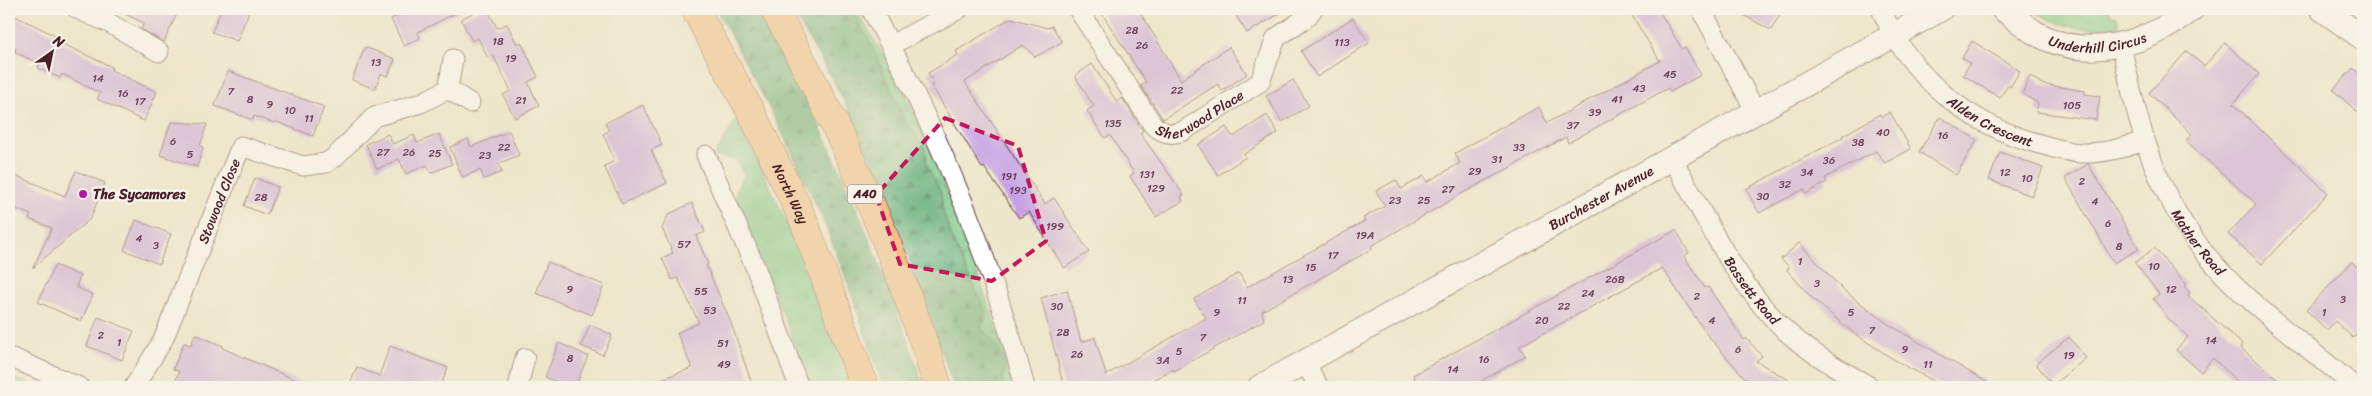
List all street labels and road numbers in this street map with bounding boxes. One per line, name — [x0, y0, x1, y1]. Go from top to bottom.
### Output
street label: Underhill Circus — [2045, 25, 2150, 61]
street label: Sherwood Place — [1151, 83, 1249, 147]
street label: Alden Crescent — [1940, 89, 2036, 154]
street label: Stowood Close — [191, 155, 248, 248]
street label: North Way — [765, 159, 816, 228]
street label: Burchester Avenue — [1544, 159, 1659, 238]
road number: A40 — [848, 184, 882, 203]
street label: Mather Road — [2164, 204, 2232, 283]
street label: Bassett Road — [1717, 251, 1787, 332]

